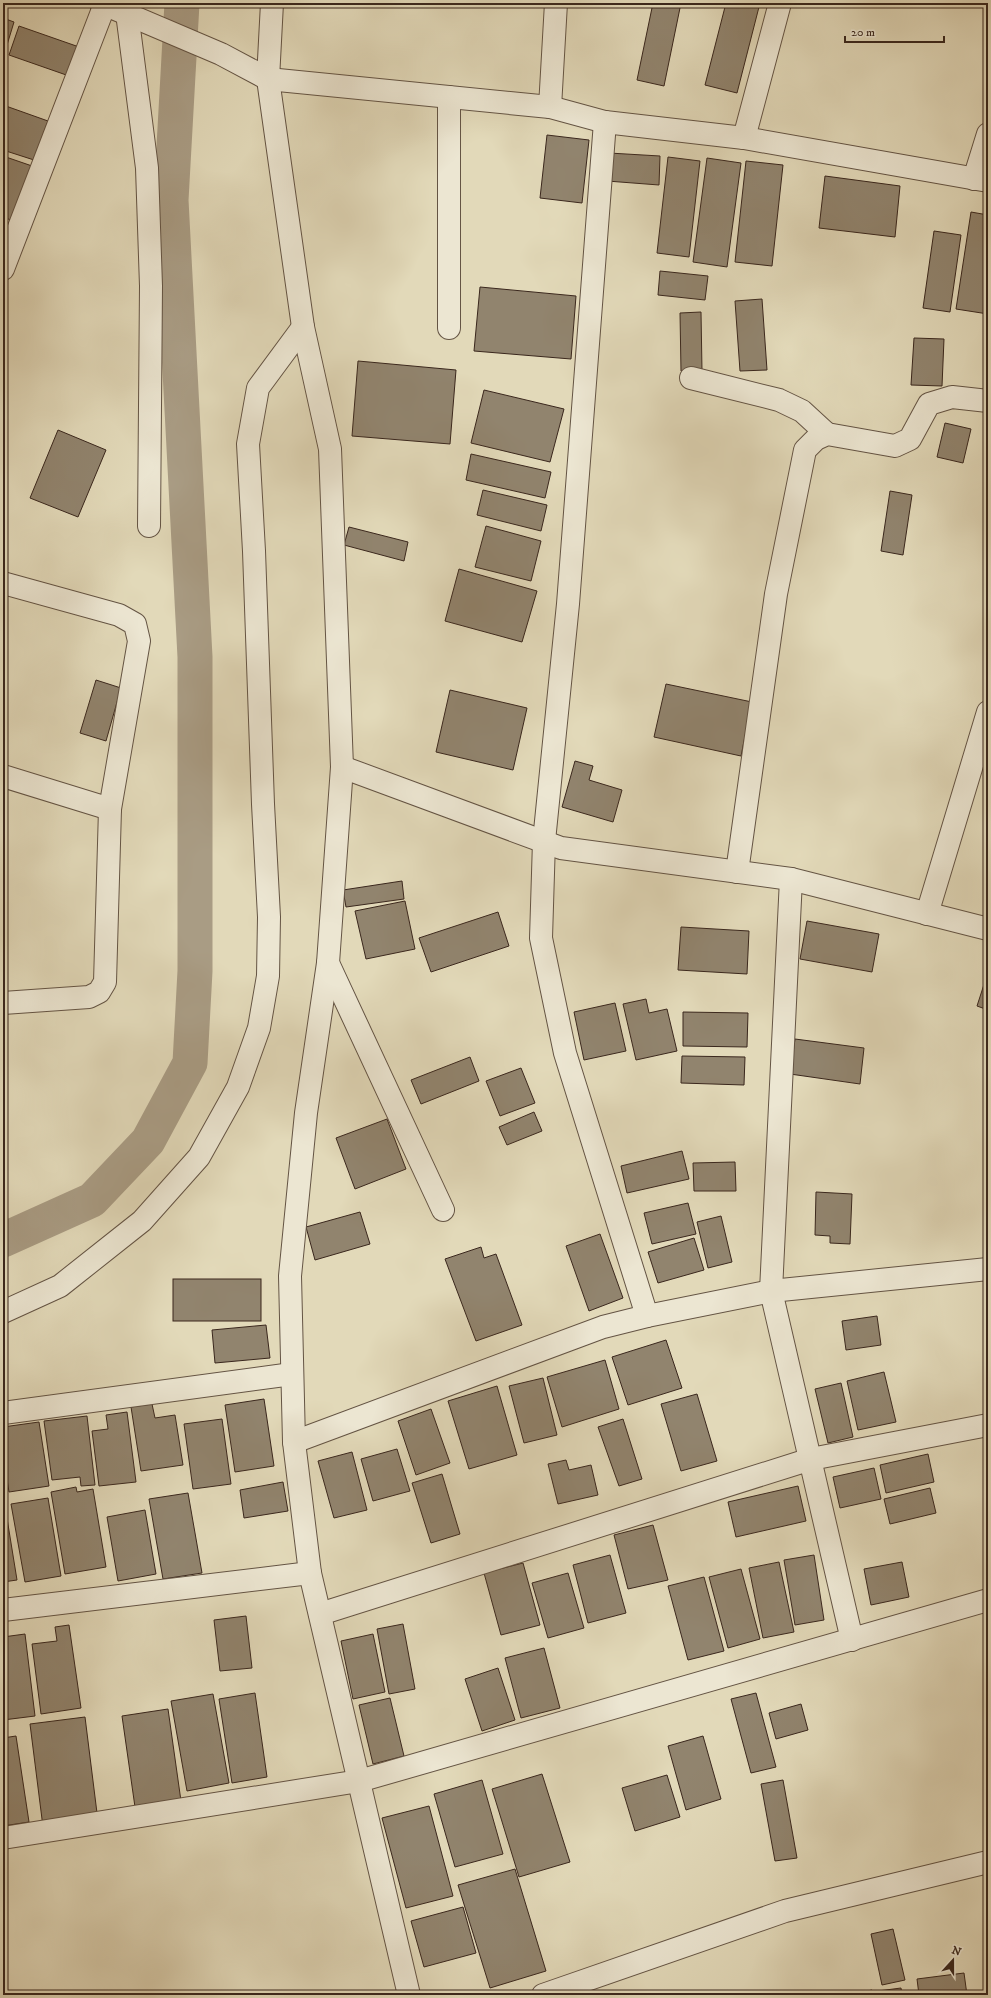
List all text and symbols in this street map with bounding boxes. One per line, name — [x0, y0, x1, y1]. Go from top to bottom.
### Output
scale bar — [845, 18, 944, 44]
text: 20 m — [851, 25, 875, 40]
north arrow — [933, 1940, 973, 1980]
text: N — [950, 1943, 963, 1960]

